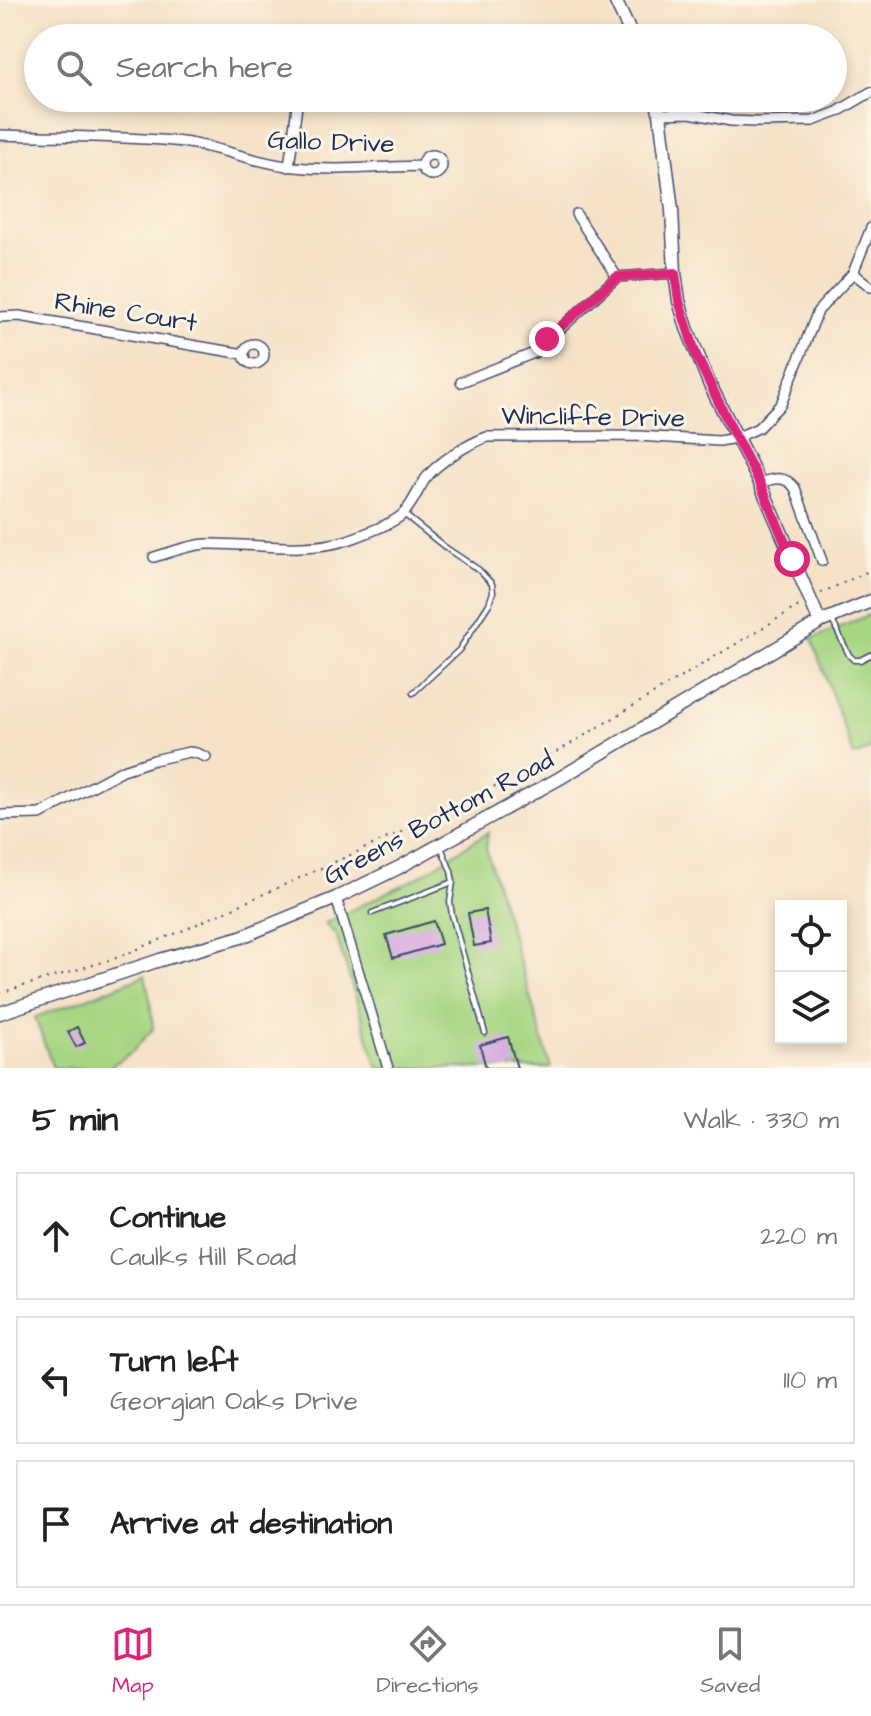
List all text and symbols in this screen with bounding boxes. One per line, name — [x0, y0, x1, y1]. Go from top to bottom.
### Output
search box — [24, 24, 847, 112]
icon: search — [52, 46, 96, 90]
text: Search here — [116, 47, 293, 89]
street label: Gallo Drive — [267, 122, 395, 162]
street label: Rhine Court — [52, 283, 200, 341]
route end — [529, 321, 565, 357]
street label: Wincliffe Drive — [501, 397, 685, 437]
route start — [774, 541, 810, 577]
street label: Greens Bottom Road — [317, 742, 560, 894]
map controls — [775, 900, 847, 1044]
button: locate — [775, 900, 847, 972]
button: layers — [775, 972, 847, 1044]
text: 5 min — [32, 1096, 118, 1144]
text: Walk · 330 m — [683, 1102, 839, 1138]
text: Continue — [110, 1197, 226, 1239]
icon: ahead — [34, 1214, 78, 1258]
text: 220 m — [760, 1218, 837, 1254]
text: Caulks Hill Road — [110, 1239, 296, 1275]
text: Turn left — [110, 1341, 238, 1383]
icon: left — [34, 1358, 78, 1402]
text: 110 m — [783, 1362, 837, 1398]
text: Georgian Oaks Drive — [110, 1383, 358, 1419]
icon: arrive — [34, 1502, 78, 1546]
text: Arrive at destination — [110, 1503, 392, 1545]
tab: Map — [111, 1622, 155, 1701]
tab: Directions — [376, 1622, 479, 1701]
tab: Saved — [700, 1622, 760, 1701]

